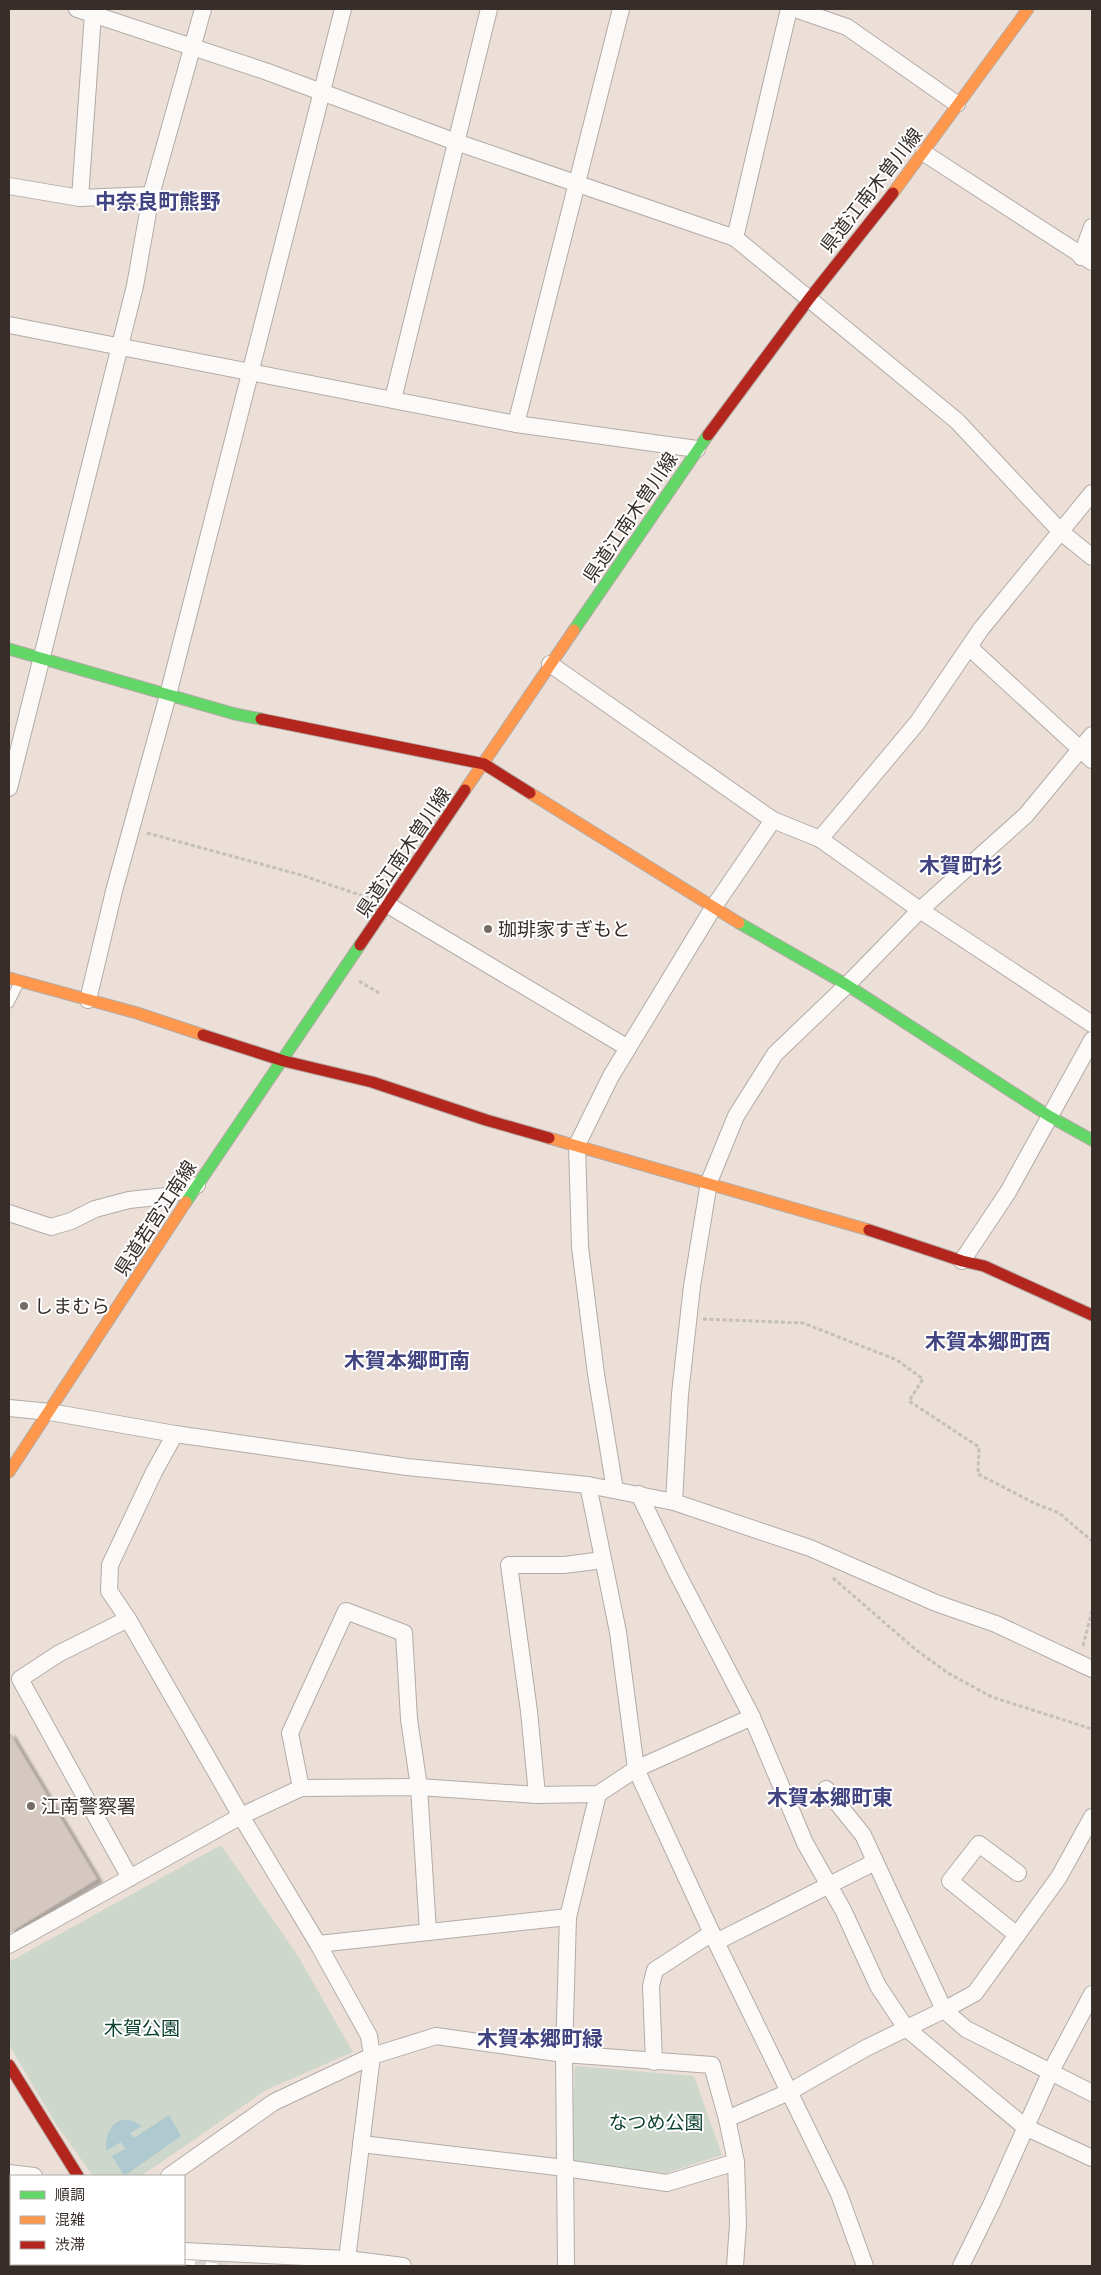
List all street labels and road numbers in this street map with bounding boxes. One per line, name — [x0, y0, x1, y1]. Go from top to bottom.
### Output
street label: 県道江南木曽川線 — [815, 123, 927, 257]
street label: 県道江南木曽川線 — [578, 447, 682, 587]
street label: 県道江南木曽川線 — [351, 782, 455, 922]
street label: 県道若宮江南線 — [109, 1156, 201, 1280]

